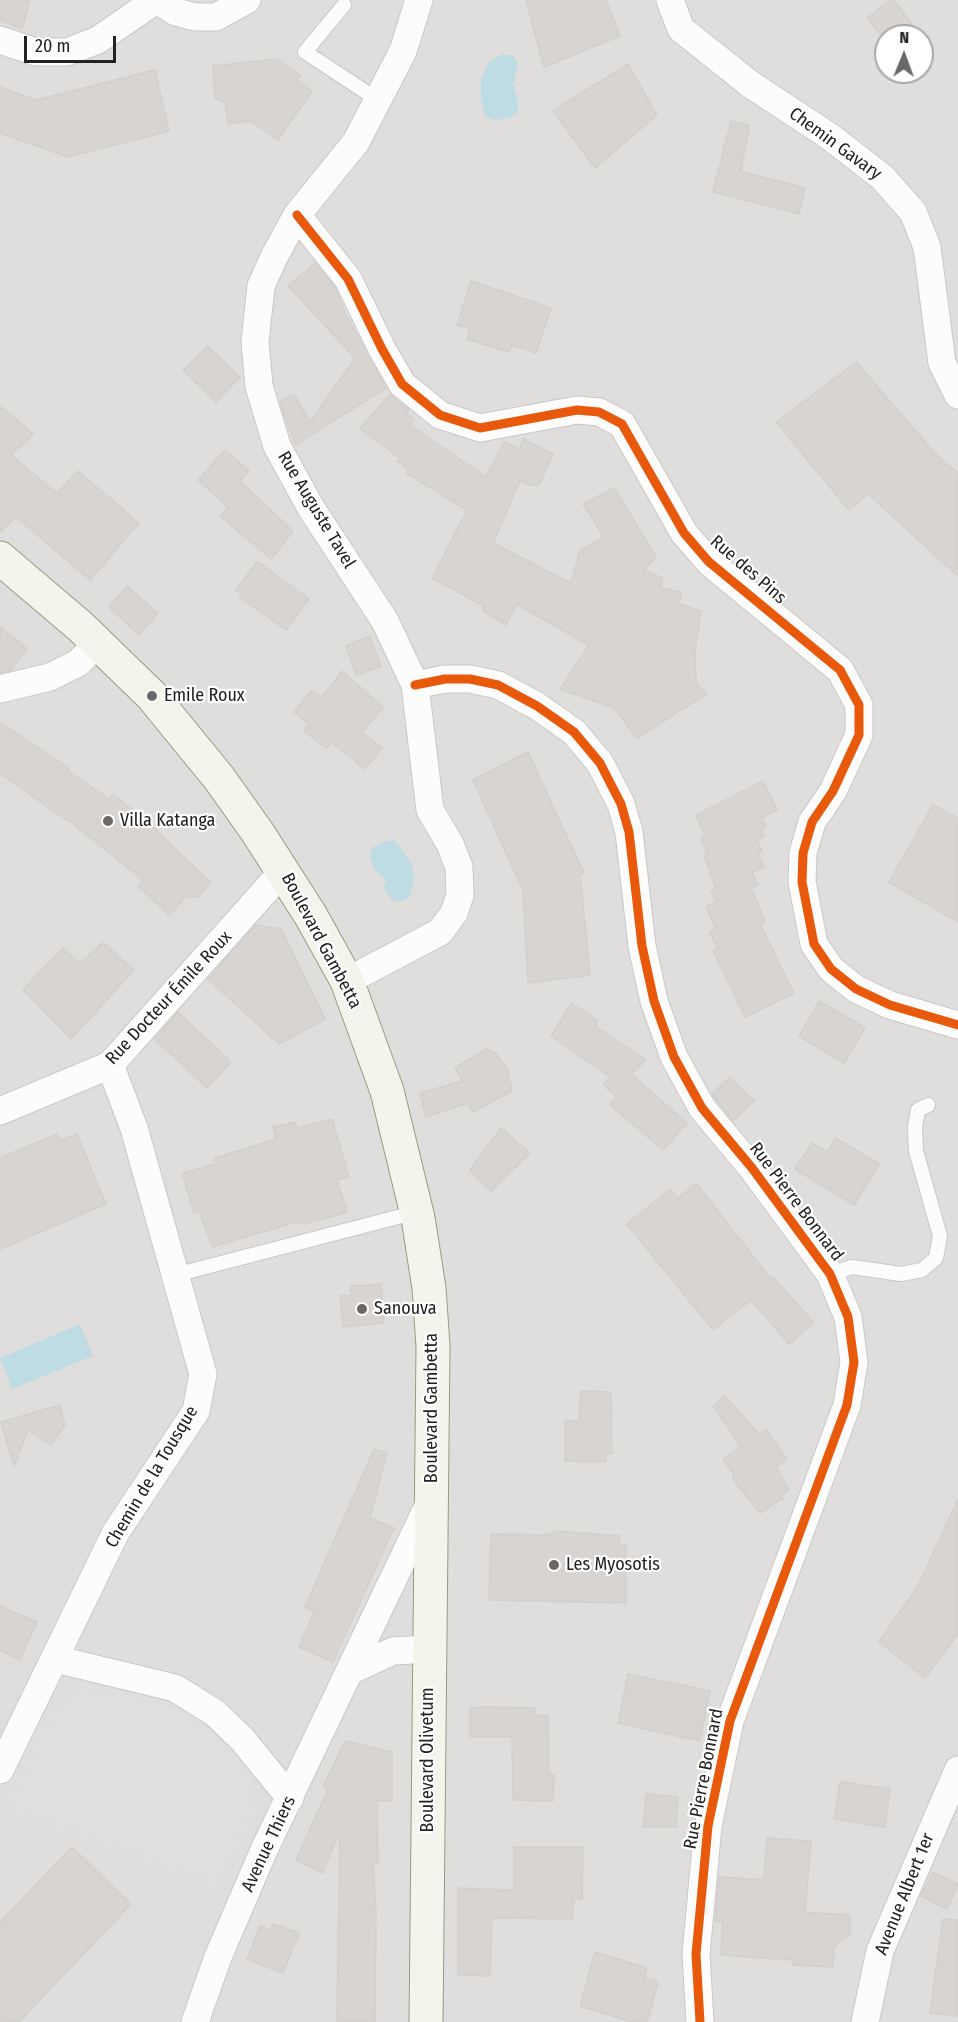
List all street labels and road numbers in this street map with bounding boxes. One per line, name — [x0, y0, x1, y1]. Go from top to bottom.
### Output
street label: Chemin Gavary — [784, 103, 886, 185]
street label: Rue Auguste Tavel — [273, 447, 359, 573]
street label: Rue des Pins — [705, 531, 791, 609]
street label: Boulevard Gambetta — [276, 870, 366, 1012]
street label: Rue Docteur Émile Roux — [101, 927, 237, 1069]
street label: Rue Pierre Bonnard — [744, 1138, 848, 1266]
street label: Boulevard Gambetta — [421, 1333, 443, 1483]
street label: Chemin de la Tousque — [101, 1402, 203, 1552]
street label: Boulevard Olivetum — [417, 1687, 439, 1833]
street label: Rue Pierre Bonnard — [680, 1707, 728, 1851]
street label: Avenue Thiers — [237, 1793, 301, 1895]
street label: Avenue Albert 1er — [871, 1830, 939, 1958]

